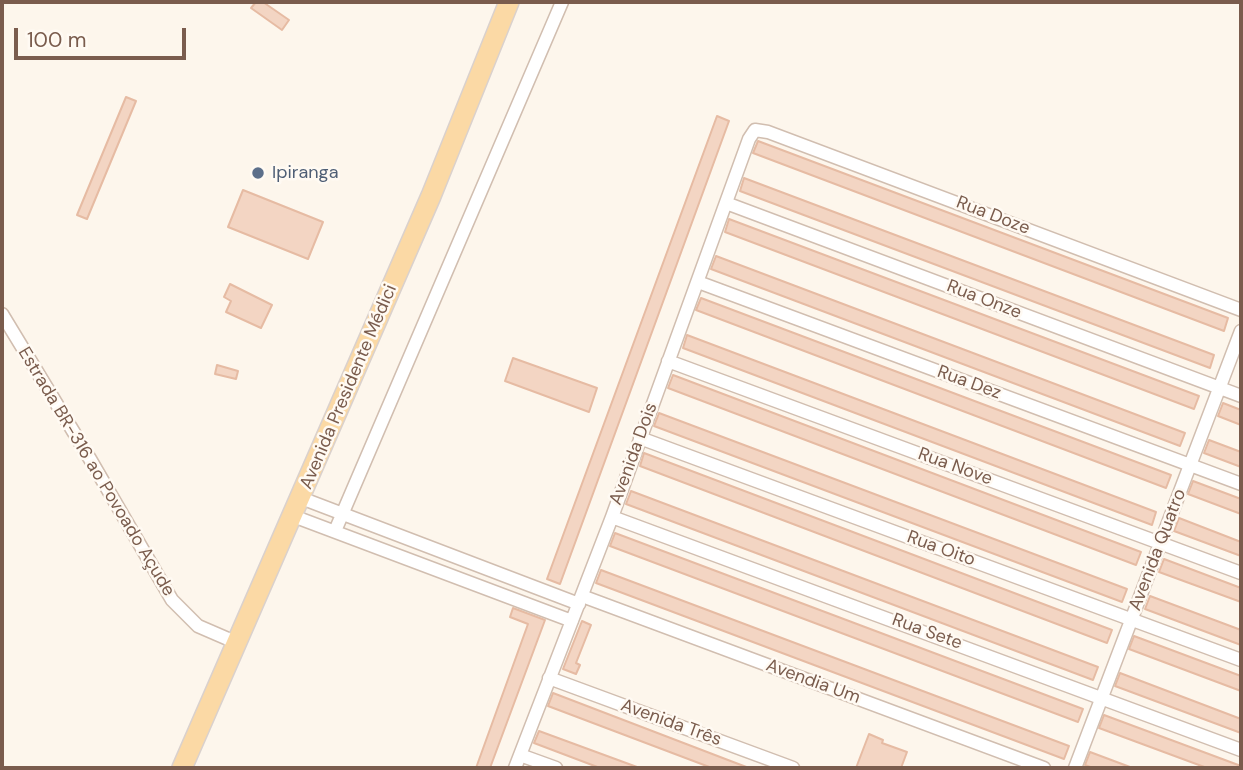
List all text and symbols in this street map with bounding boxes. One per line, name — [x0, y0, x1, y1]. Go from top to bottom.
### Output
scale bar — [18, 14, 189, 58]
text: 100 m — [27, 26, 87, 54]
place label: Ipiranga — [272, 162, 338, 184]
marker: Ipiranga — [250, 165, 266, 181]
street label: Rua Doze — [953, 192, 1033, 240]
street label: Rua Onze — [944, 276, 1024, 324]
street label: Avenida Presidente Médici — [296, 281, 402, 493]
street label: Estrada BR-316 ao Povoado Açude — [13, 344, 179, 600]
street label: Rua Dez — [934, 361, 1004, 405]
street label: Avenida Dois — [606, 400, 662, 508]
street label: Rua Nove — [915, 444, 995, 490]
street label: Avenida Quatro — [1125, 486, 1191, 614]
street label: Rua Oito — [904, 527, 978, 571]
street label: Rua Sete — [889, 609, 965, 655]
street label: Avendia Um — [763, 655, 863, 709]
street label: Avenida Três — [618, 695, 724, 751]

